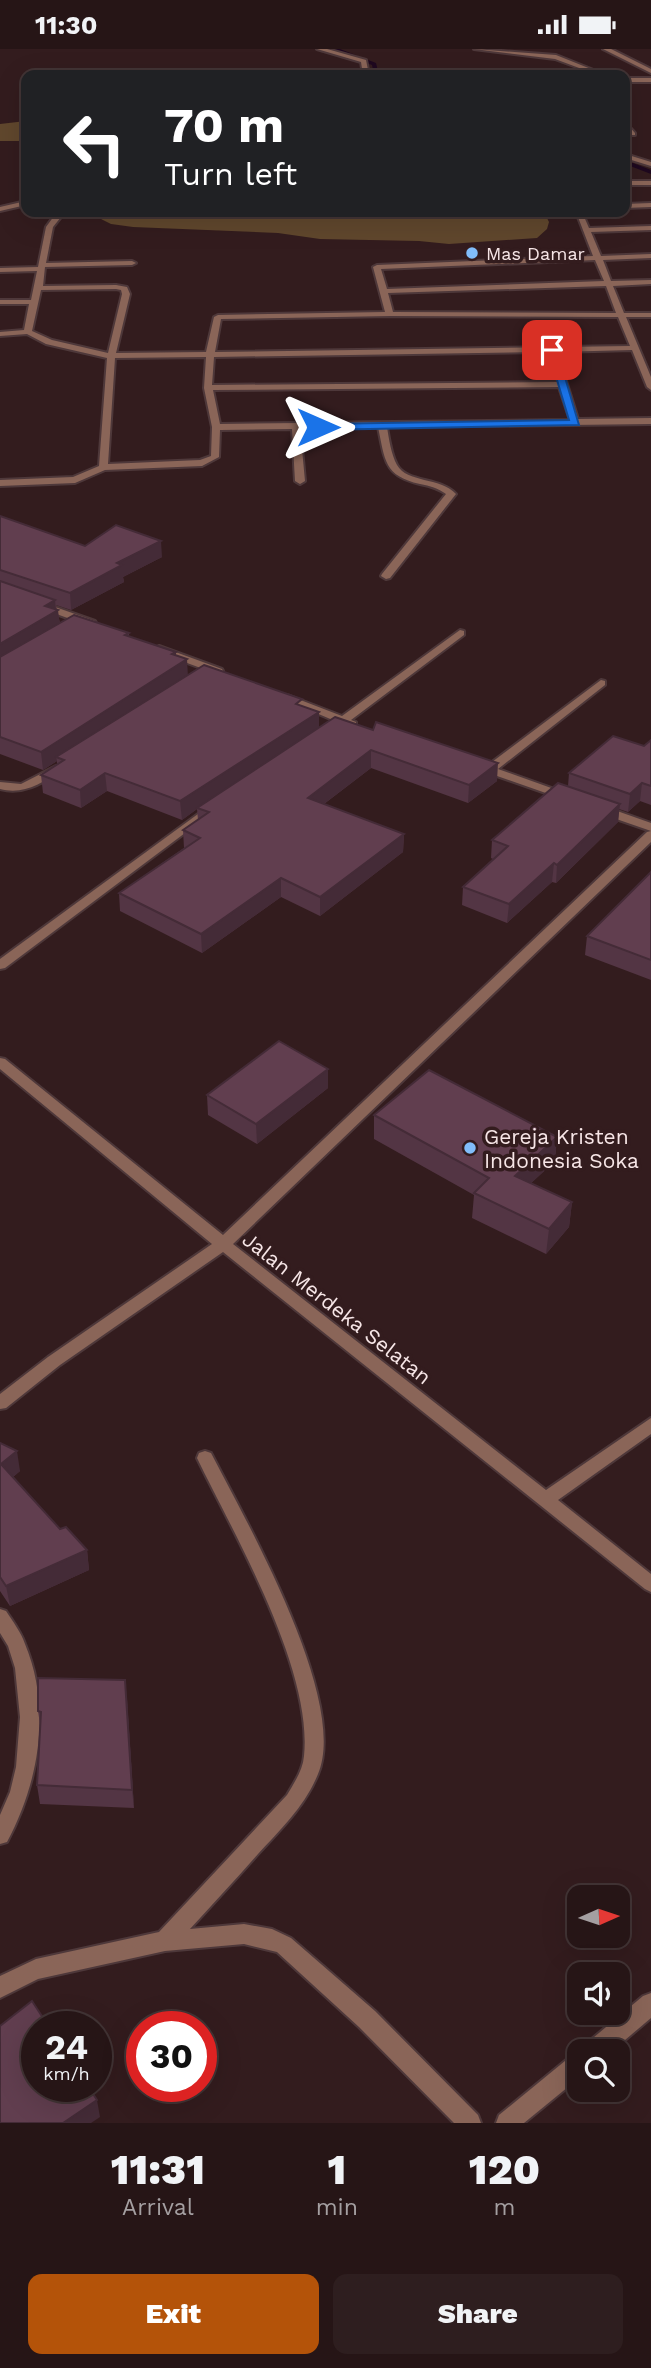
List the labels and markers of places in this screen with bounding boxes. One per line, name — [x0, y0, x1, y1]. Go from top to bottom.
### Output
place label: Mas Damar — [486, 243, 585, 264]
marker: Mas Damar — [464, 245, 480, 261]
pin — [522, 320, 582, 380]
place label: Gereja Kristen Indonesia Soka — [484, 1124, 639, 1173]
marker: Gereja Kristen Indonesia Soka — [462, 1140, 478, 1156]

